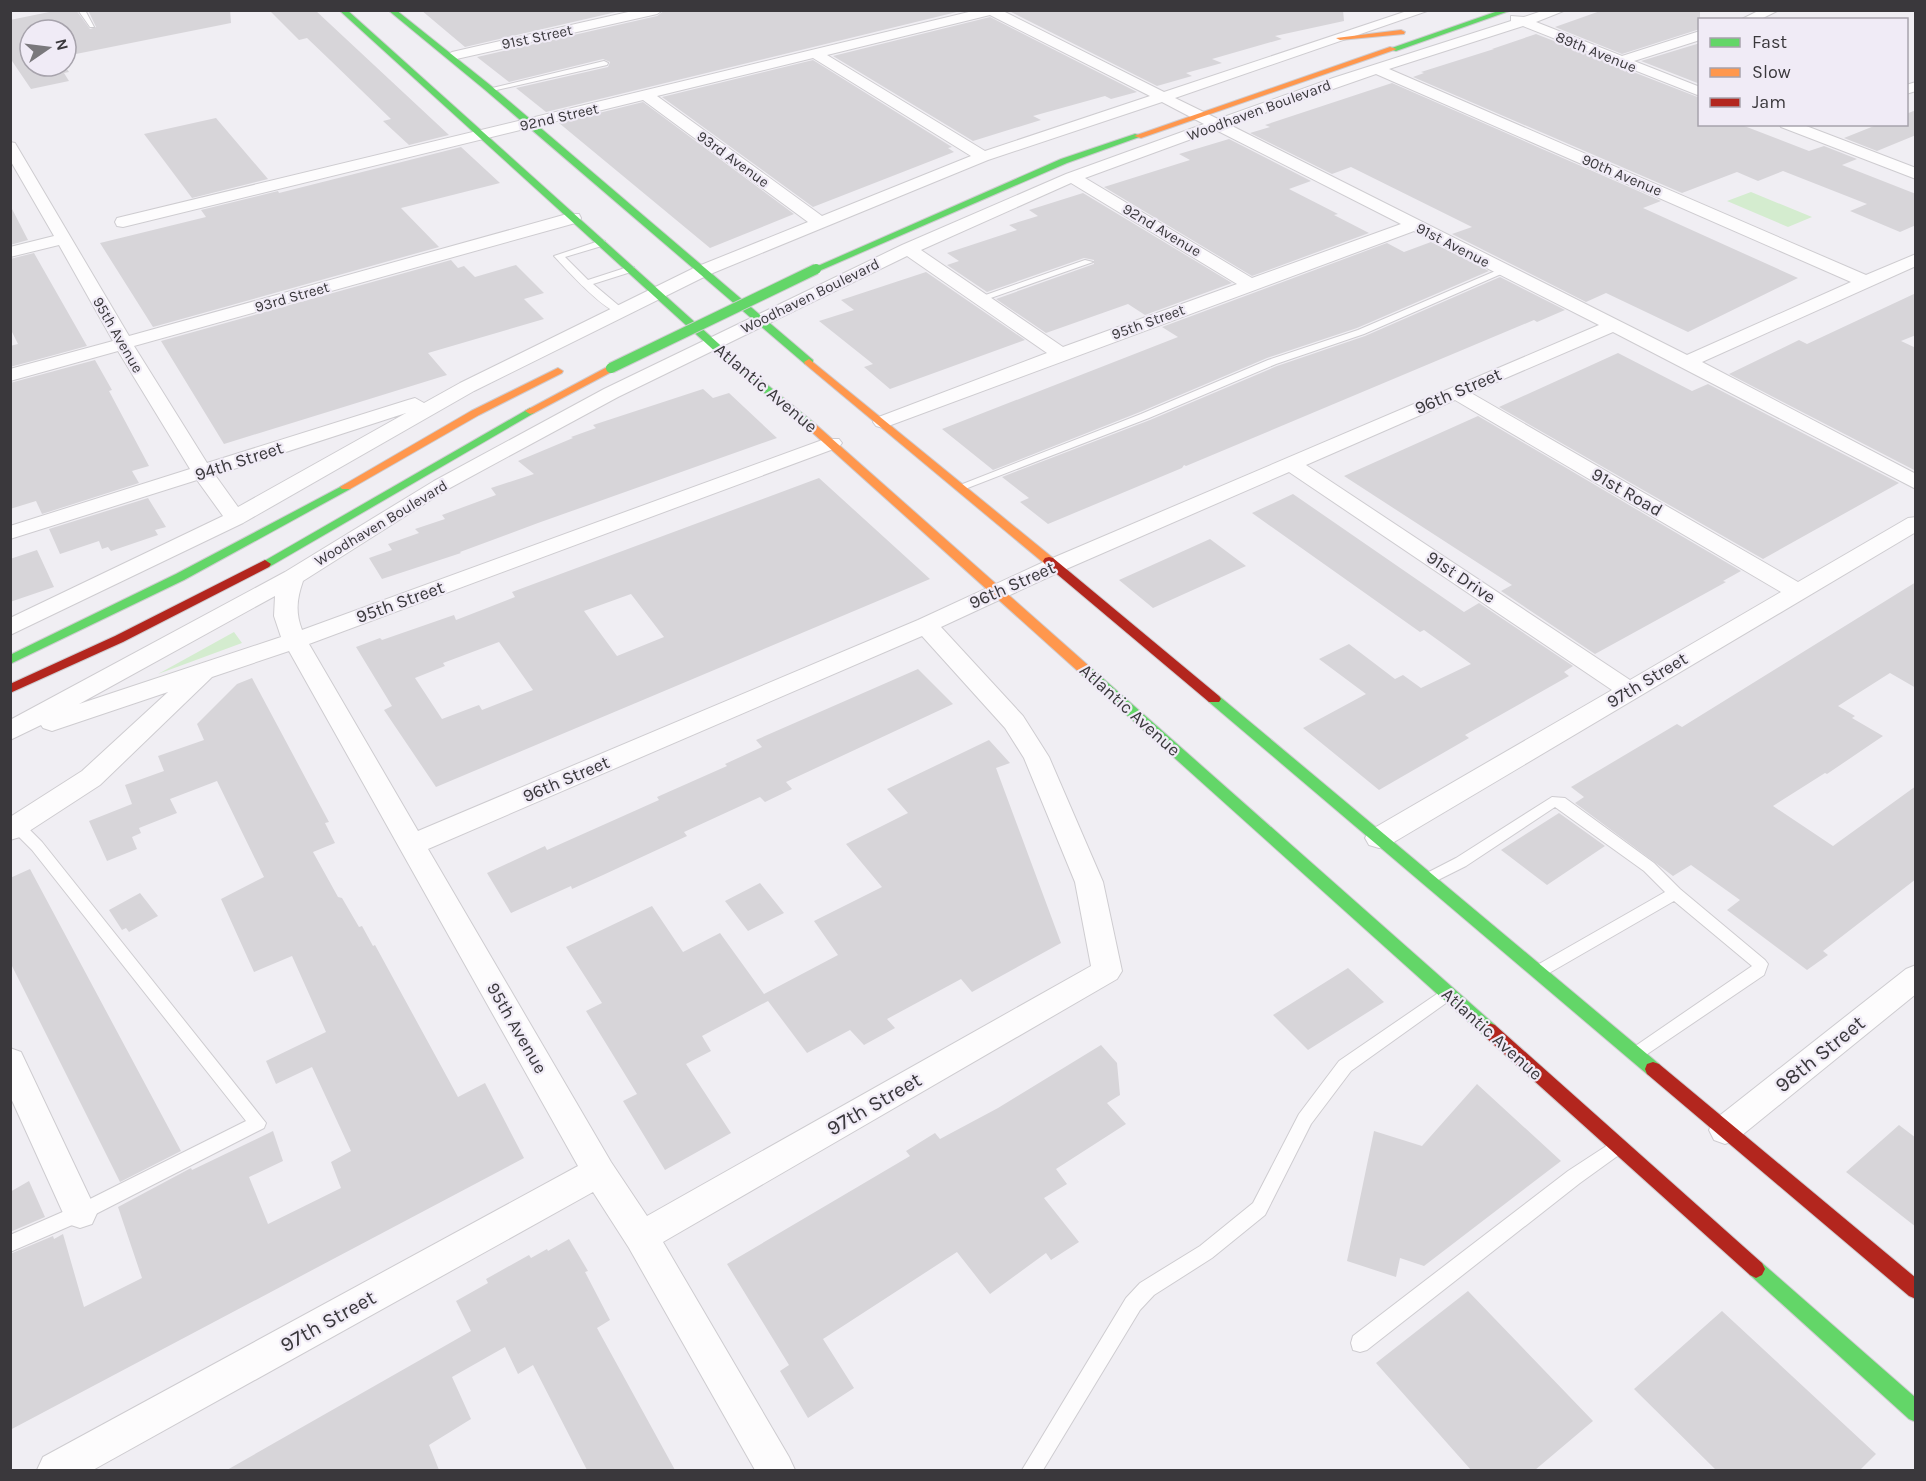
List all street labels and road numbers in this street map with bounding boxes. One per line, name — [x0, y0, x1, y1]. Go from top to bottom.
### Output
street label: 91st Street — [500, 21, 574, 53]
street label: 89th Avenue — [1553, 28, 1639, 76]
street label: Woodhaven Boulevard — [1185, 76, 1333, 144]
street label: 92nd Street — [518, 99, 600, 135]
street label: 93rd Avenue — [693, 127, 773, 191]
street label: 90th Avenue — [1579, 150, 1665, 200]
street label: 92nd Avenue — [1120, 200, 1204, 260]
street label: 91st Avenue — [1413, 219, 1493, 271]
street label: Woodhaven Boulevard — [738, 255, 882, 337]
street label: 93rd Street — [253, 278, 332, 316]
street label: 95th Avenue — [89, 294, 147, 376]
street label: 95th Street — [1109, 300, 1187, 344]
street label: Atlantic Avenue — [710, 338, 822, 438]
street label: 96th Street — [1411, 363, 1505, 419]
street label: 94th Street — [192, 436, 286, 486]
street label: 91st Road — [1588, 463, 1666, 521]
street label: Woodhaven Boulevard — [311, 476, 451, 570]
street label: 91st Drive — [1422, 546, 1500, 608]
street label: 96th Street — [965, 556, 1059, 614]
street label: 95th Street — [353, 576, 447, 628]
street label: 97th Street — [1603, 647, 1692, 713]
street label: Atlantic Avenue — [1075, 659, 1185, 761]
street label: 96th Street — [519, 751, 613, 807]
street label: 95th Avenue — [482, 978, 552, 1078]
street label: Atlantic Avenue — [1437, 983, 1547, 1085]
street label: 98th Street — [1770, 1011, 1870, 1097]
street label: 97th Street — [822, 1067, 926, 1141]
street label: 97th Street — [276, 1285, 380, 1357]

